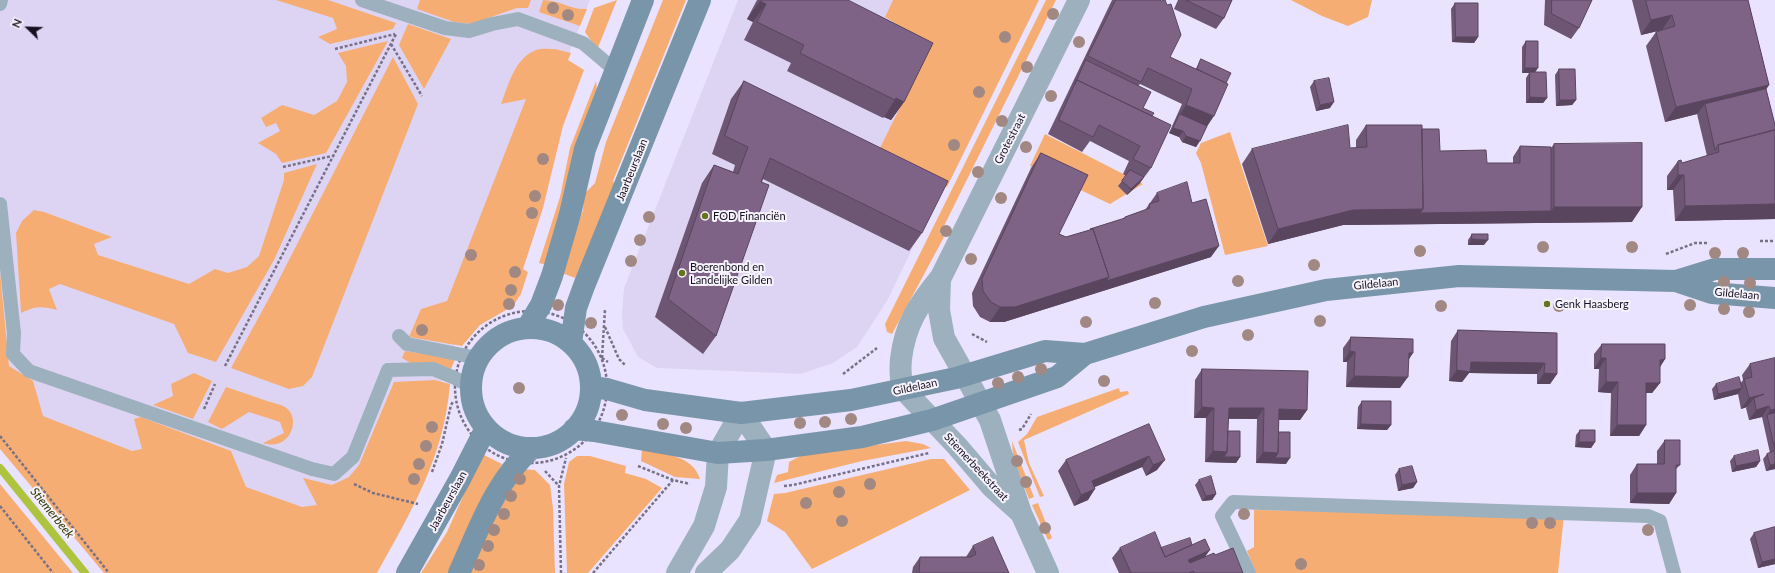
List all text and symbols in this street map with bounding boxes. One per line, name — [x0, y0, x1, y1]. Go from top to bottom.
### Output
north arrow — [8, 8, 48, 48]
text: N — [9, 17, 24, 30]
street label: Grotestraat — [992, 111, 1028, 167]
street label: Jaarbeurslaan — [614, 137, 650, 203]
place label: FOD Financiën — [713, 209, 786, 223]
marker: FOD Financiën — [700, 211, 710, 221]
place label: Boerenbond en Landelijke Gilden — [690, 260, 772, 286]
marker: Boerenbond en Landelijke Gilden — [677, 268, 687, 278]
street label: Gildelaan — [1353, 275, 1399, 293]
street label: Gildelaan — [1714, 285, 1760, 303]
place label: Genk Haasberg — [1555, 297, 1629, 311]
marker: Genk Haasberg — [1542, 299, 1552, 309]
street label: Gildelaan — [892, 376, 938, 398]
street label: Stiemerbeekstraat — [941, 430, 1011, 504]
street label: Jaarbeurslaan — [426, 469, 470, 533]
water label: Stiemerbeek — [27, 485, 77, 541]

